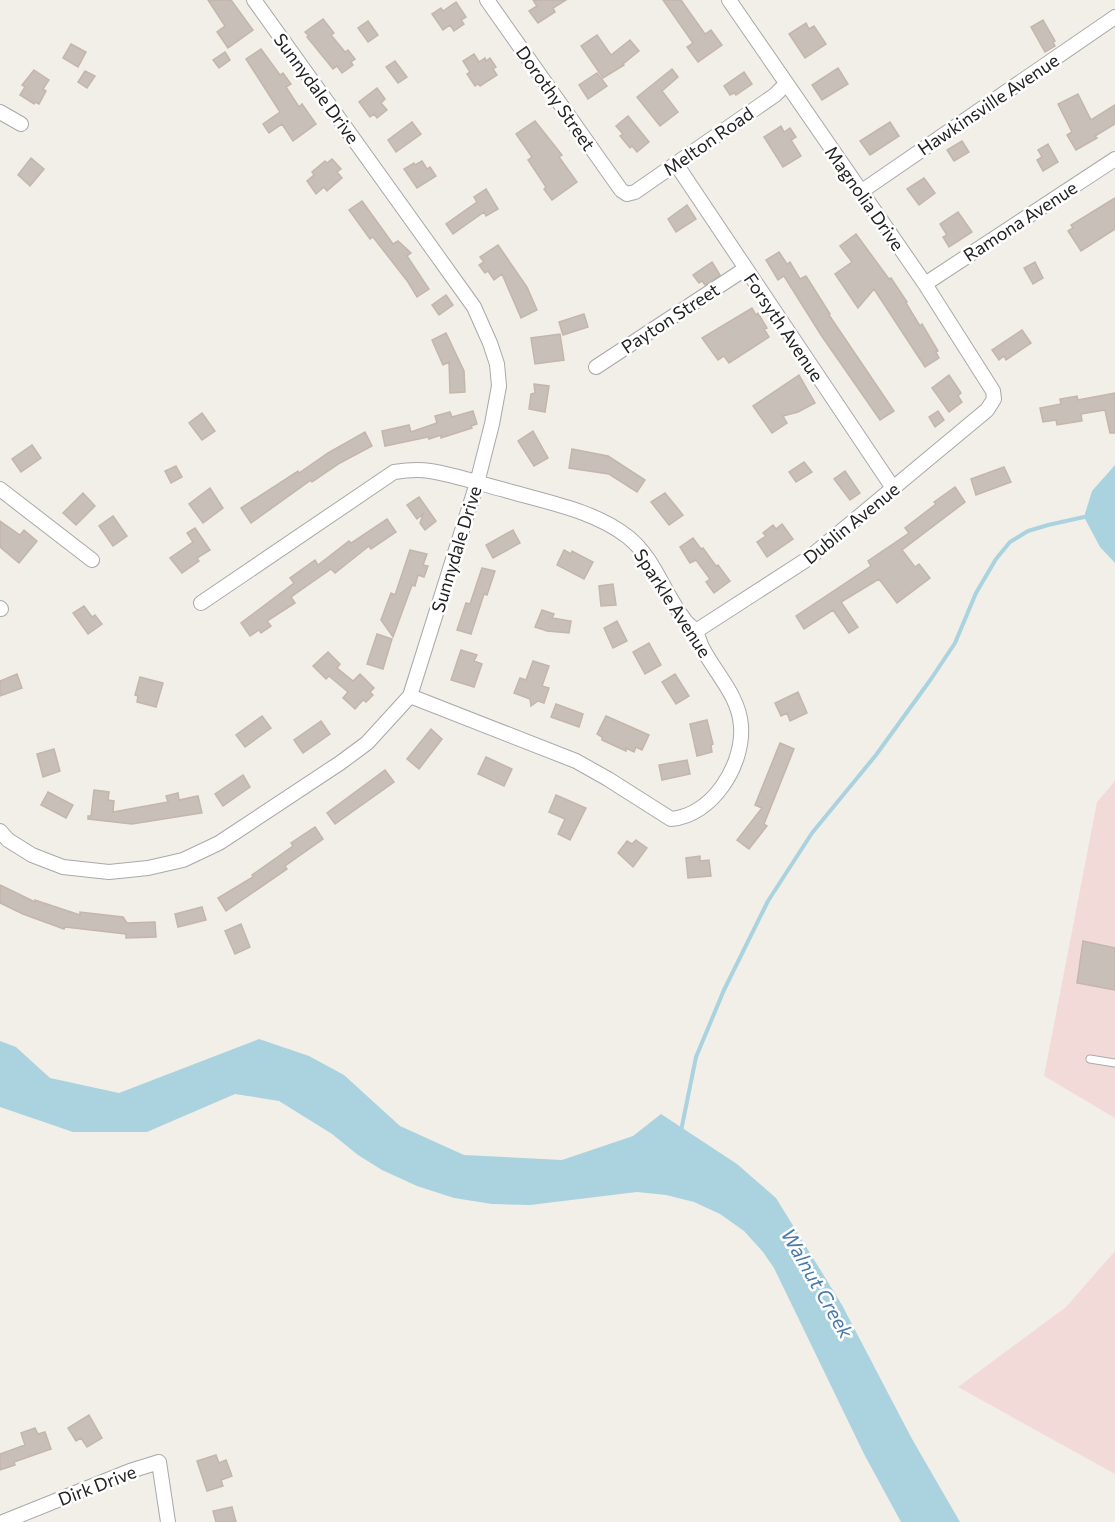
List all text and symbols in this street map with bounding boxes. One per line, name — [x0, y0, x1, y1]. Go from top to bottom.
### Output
street label: Sunnydale Drive — [270, 29, 364, 147]
street label: Dorothy Street — [512, 41, 600, 155]
street label: Hawkinsville Avenue — [913, 49, 1063, 159]
street label: Melton Road — [659, 102, 757, 180]
street label: Magnolia Drive — [821, 141, 909, 255]
street label: Ramona Avenue — [959, 176, 1081, 266]
street label: Forsyth Avenue — [740, 269, 828, 385]
street label: Payton Street — [617, 278, 723, 358]
street label: Dublin Avenue — [799, 478, 903, 568]
street label: Sunnydale Drive — [426, 483, 486, 615]
street label: Sparkle Avenue — [630, 545, 716, 661]
water label: Walnut Creek — [777, 1224, 860, 1343]
street label: Dirk Drive — [55, 1460, 139, 1510]

